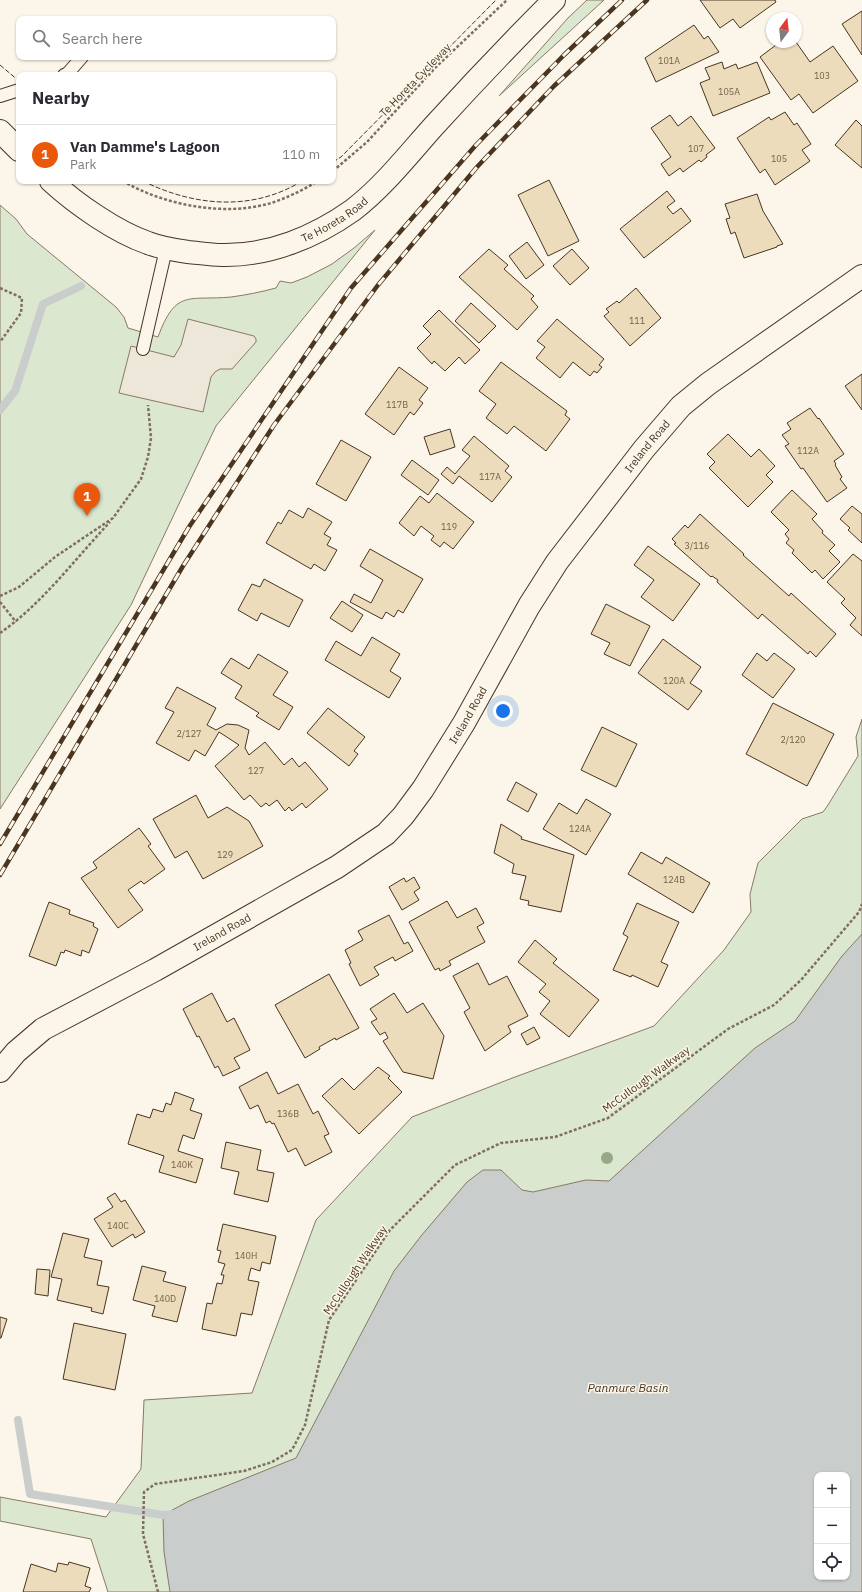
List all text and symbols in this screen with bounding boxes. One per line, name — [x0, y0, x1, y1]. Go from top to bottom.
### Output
north arrow — [766, 12, 802, 48]
search box — [16, 16, 336, 60]
icon: search — [30, 27, 52, 49]
text: Search here — [62, 29, 142, 48]
street label: Te Horeta Cycleway — [376, 40, 454, 120]
house number: 101A — [658, 55, 680, 66]
house number: 103 — [814, 70, 830, 81]
house number: 105A — [718, 86, 740, 97]
text: Nearby — [32, 87, 90, 109]
text: Van Damme's Lagoon — [70, 137, 220, 156]
house number: 107 — [688, 143, 704, 154]
text: 1 — [41, 146, 49, 163]
text: 110 m — [282, 146, 320, 163]
house number: 105 — [771, 153, 787, 164]
text: Park — [70, 156, 96, 173]
street label: Te Horeta Road — [299, 194, 371, 245]
house number: 111 — [629, 315, 645, 326]
house number: 117B — [386, 399, 408, 410]
street label: Ireland Road — [622, 417, 673, 475]
house number: 112A — [797, 445, 819, 456]
house number: 117A — [479, 471, 501, 482]
pin: 1 — [74, 483, 100, 516]
house number: 119 — [441, 521, 457, 532]
house number: 3/116 — [684, 540, 710, 551]
house number: 120A — [663, 675, 685, 686]
street label: Ireland Road — [446, 684, 490, 746]
your location — [493, 701, 513, 721]
house number: 2/127 — [176, 728, 202, 739]
house number: 2/120 — [780, 734, 806, 745]
house number: 127 — [248, 765, 264, 776]
house number: 124A — [569, 823, 591, 834]
house number: 129 — [217, 849, 233, 860]
house number: 124B — [663, 874, 685, 885]
street label: Ireland Road — [191, 910, 253, 954]
street label: McCullough Walkway — [600, 1042, 693, 1115]
house number: 136B — [277, 1108, 299, 1119]
house number: 140K — [171, 1159, 193, 1170]
house number: 140C — [107, 1220, 129, 1231]
street label: McCullough Walkway — [320, 1222, 390, 1317]
house number: 140H — [235, 1250, 257, 1261]
house number: 140D — [154, 1293, 176, 1304]
water label: Panmure Basin — [588, 1380, 669, 1395]
map controls — [814, 1472, 850, 1580]
button: + — [814, 1472, 850, 1508]
button: − — [814, 1508, 850, 1544]
button: locate — [814, 1544, 850, 1580]

